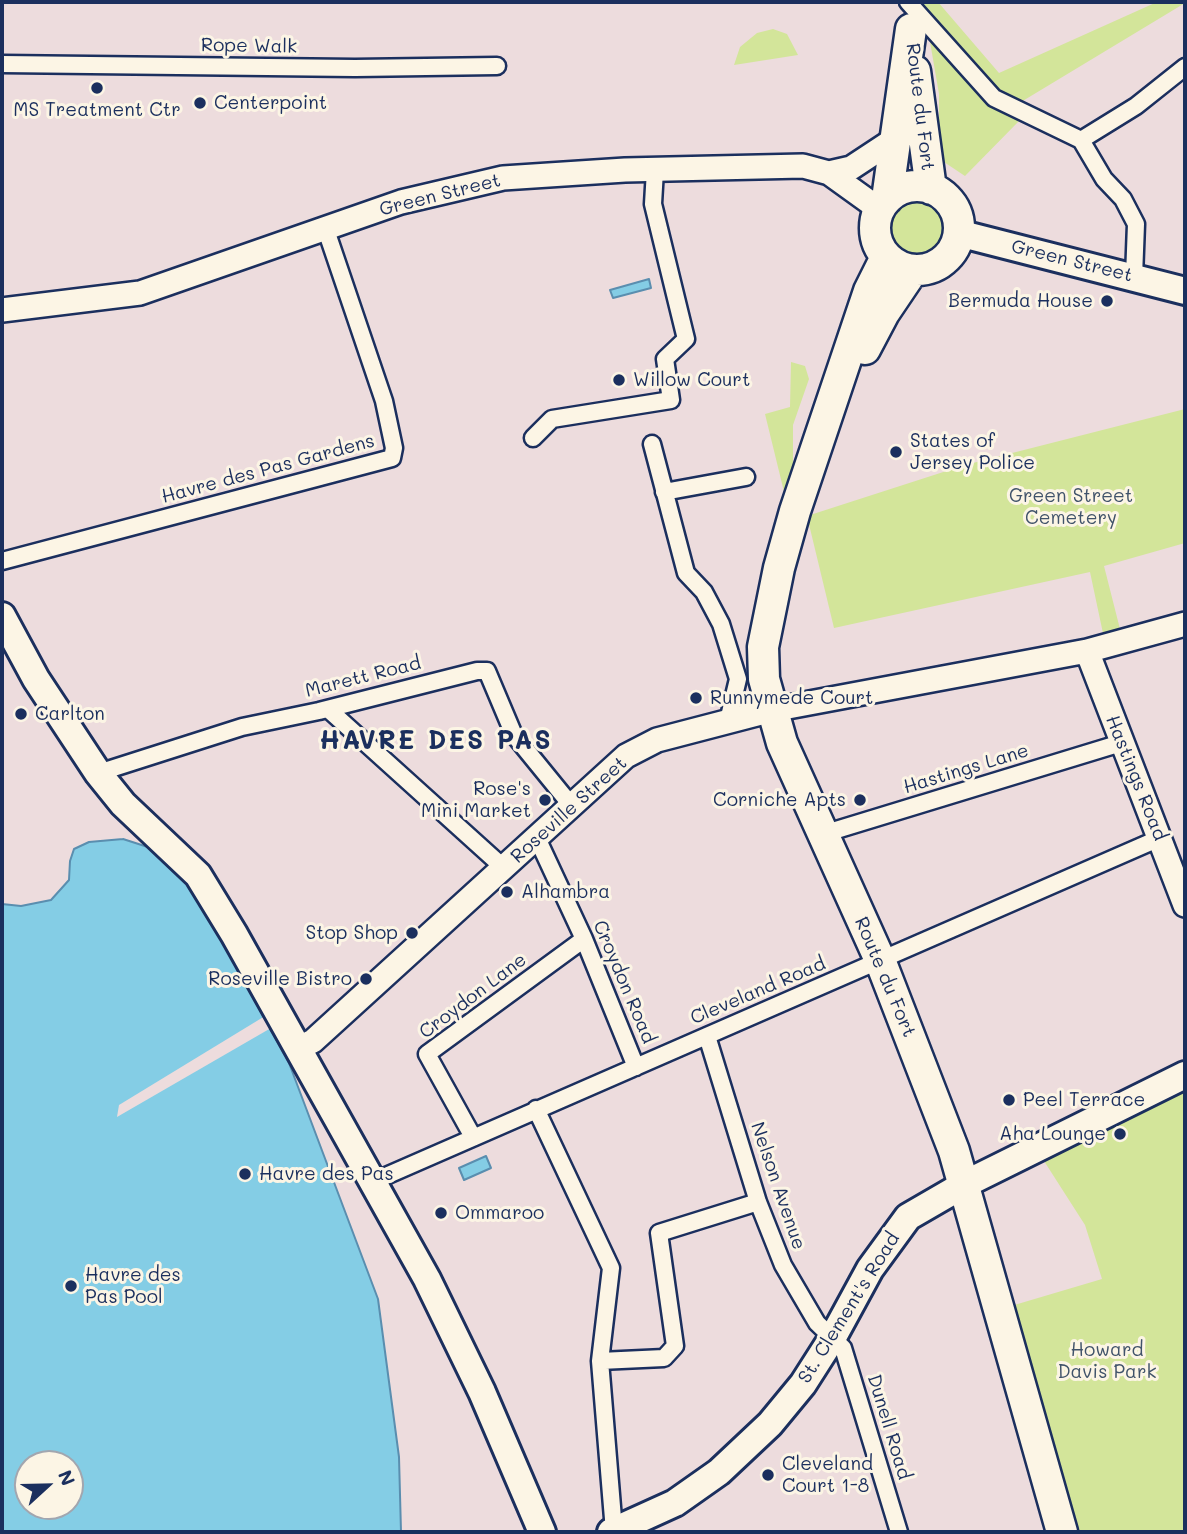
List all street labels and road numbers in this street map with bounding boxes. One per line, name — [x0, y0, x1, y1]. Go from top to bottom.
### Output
street label: Rope Walk — [201, 34, 297, 58]
street label: Route du Fort — [901, 42, 939, 172]
street label: Green Street — [377, 169, 503, 221]
street label: Green Street — [1009, 235, 1135, 287]
street label: Havre des Pas Gardens — [159, 430, 377, 508]
street label: Marett Road — [303, 652, 423, 702]
street label: Hastings Road — [1101, 712, 1171, 844]
street label: Hastings Lane — [901, 739, 1031, 799]
street label: Roseville Street — [506, 752, 632, 868]
street label: Route du Fort — [849, 913, 921, 1041]
street label: Croydon Road — [588, 917, 660, 1047]
street label: Croydon Lane — [415, 948, 531, 1044]
street label: Cleveland Road — [687, 952, 829, 1030]
street label: Nelson Avenue — [746, 1119, 810, 1253]
street label: St. Clement's Road — [793, 1228, 905, 1388]
street label: Dunell Road — [862, 1372, 916, 1482]

